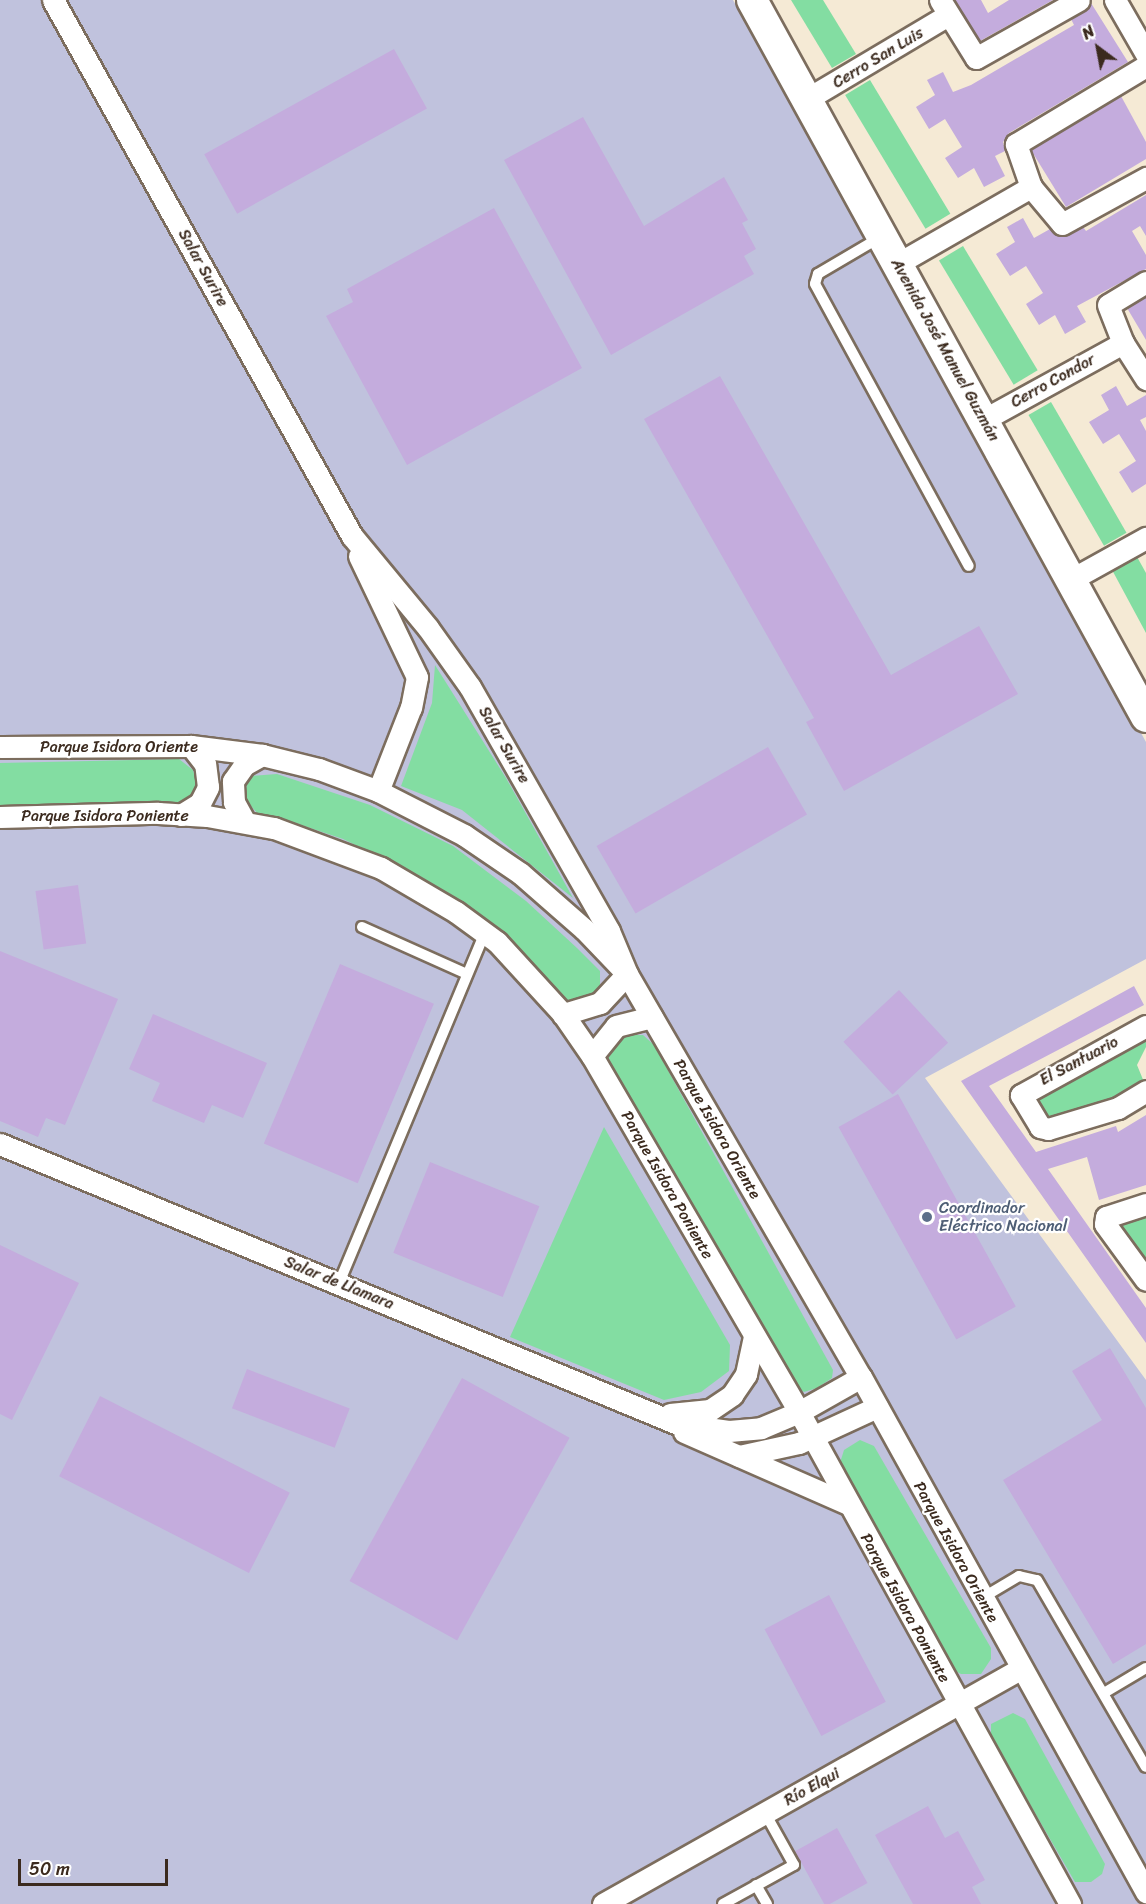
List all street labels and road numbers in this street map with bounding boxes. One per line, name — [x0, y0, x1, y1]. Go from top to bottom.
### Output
street label: Cerro San Luis — [829, 23, 927, 93]
street label: Salar Surire — [174, 226, 232, 310]
street label: Avenida José Manuel Guzmán — [887, 256, 1003, 444]
street label: Cerro Condor — [1007, 350, 1099, 412]
street label: Salar Surire — [474, 703, 534, 787]
street label: Parque Isidora Oriente — [40, 737, 198, 757]
street label: Parque Isidora Poniente — [21, 806, 189, 826]
street label: El Santuario — [1036, 1032, 1122, 1090]
street label: Parque Isidora Oriente — [669, 1056, 765, 1202]
street label: Parque Isidora Poniente — [617, 1108, 717, 1262]
street label: Salar de Llamara — [281, 1252, 397, 1314]
street label: Parque Isidora Oriente — [909, 1478, 1003, 1626]
street label: Parque Isidora Poniente — [856, 1530, 954, 1686]
street label: Río Elqui — [781, 1764, 843, 1810]

